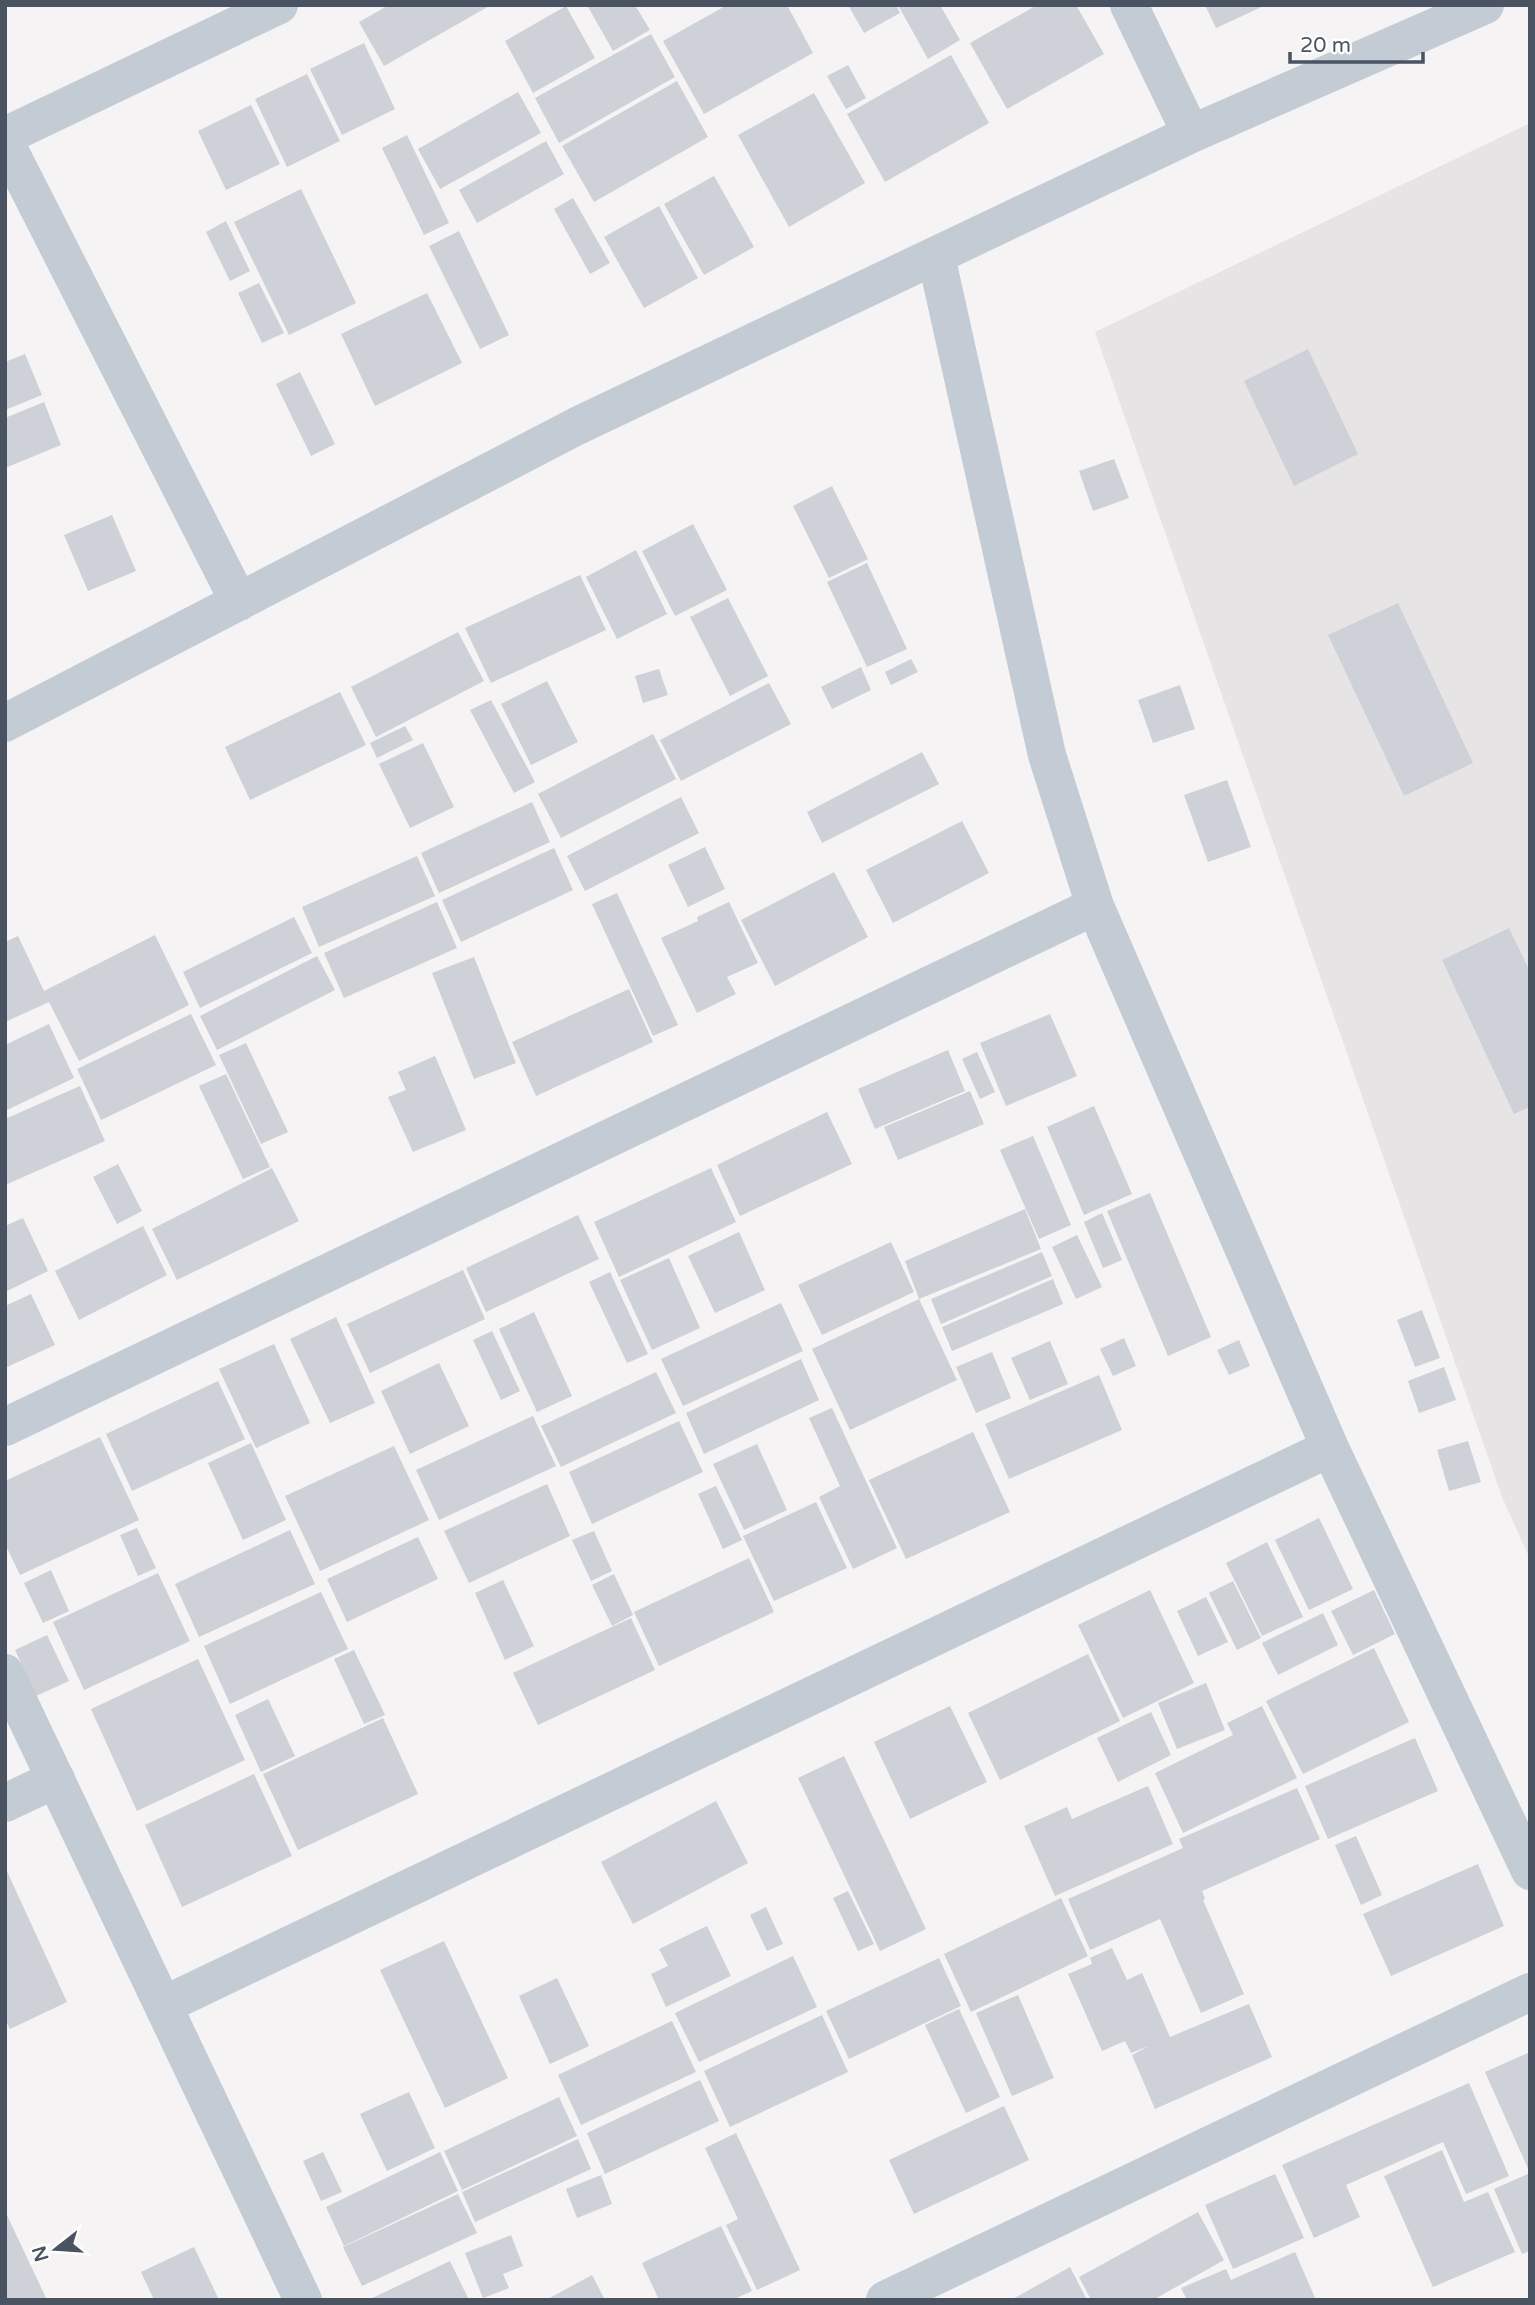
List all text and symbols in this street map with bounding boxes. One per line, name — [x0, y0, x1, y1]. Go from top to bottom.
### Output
scale bar — [1290, 21, 1423, 65]
text: 20 m — [1300, 33, 1351, 58]
north arrow — [21, 2214, 91, 2284]
text: N — [28, 2243, 53, 2264]

